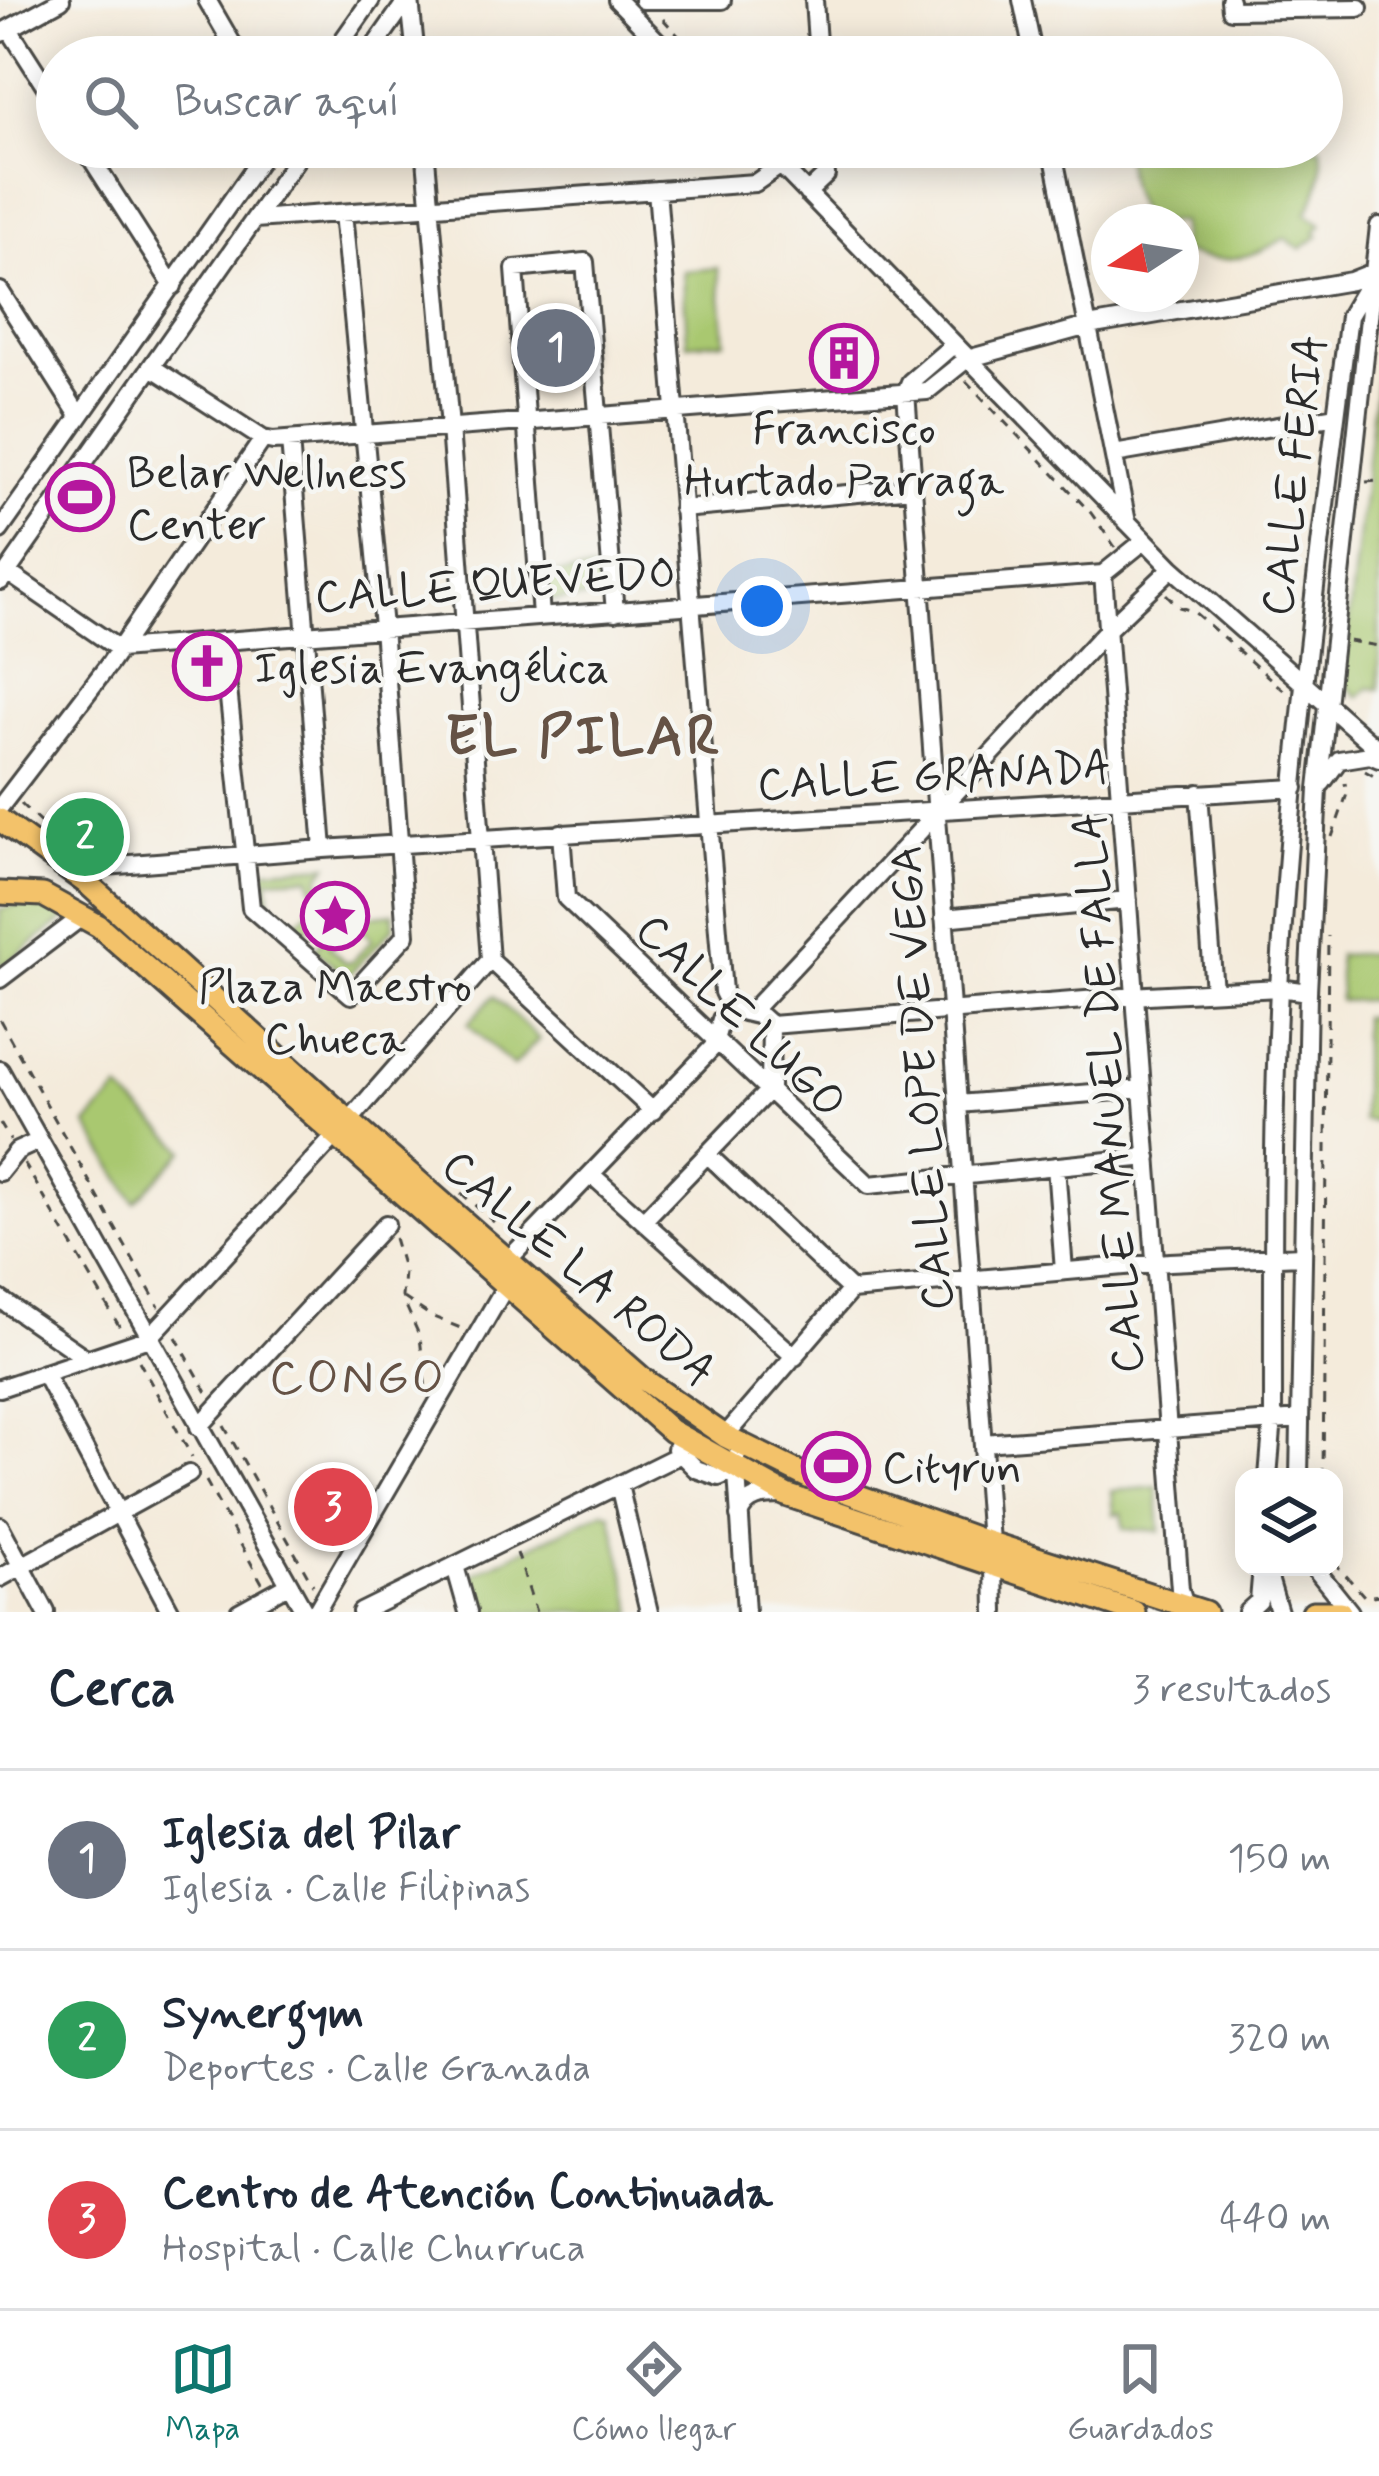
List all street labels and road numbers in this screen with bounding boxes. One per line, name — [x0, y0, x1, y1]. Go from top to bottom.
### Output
street label: CALLE FERIA — [1249, 331, 1342, 619]
street label: CALLE QUEVEDO — [313, 544, 678, 629]
street label: CALLE GRANADA — [756, 739, 1113, 816]
street label: CALLE MANUEL DE FALLA — [1061, 810, 1160, 1375]
street label: CALLE LOPE DE VEGA — [878, 843, 969, 1313]
street label: CALLE LUGO — [622, 902, 858, 1133]
street label: CALLE LA RODA — [428, 1138, 727, 1402]

